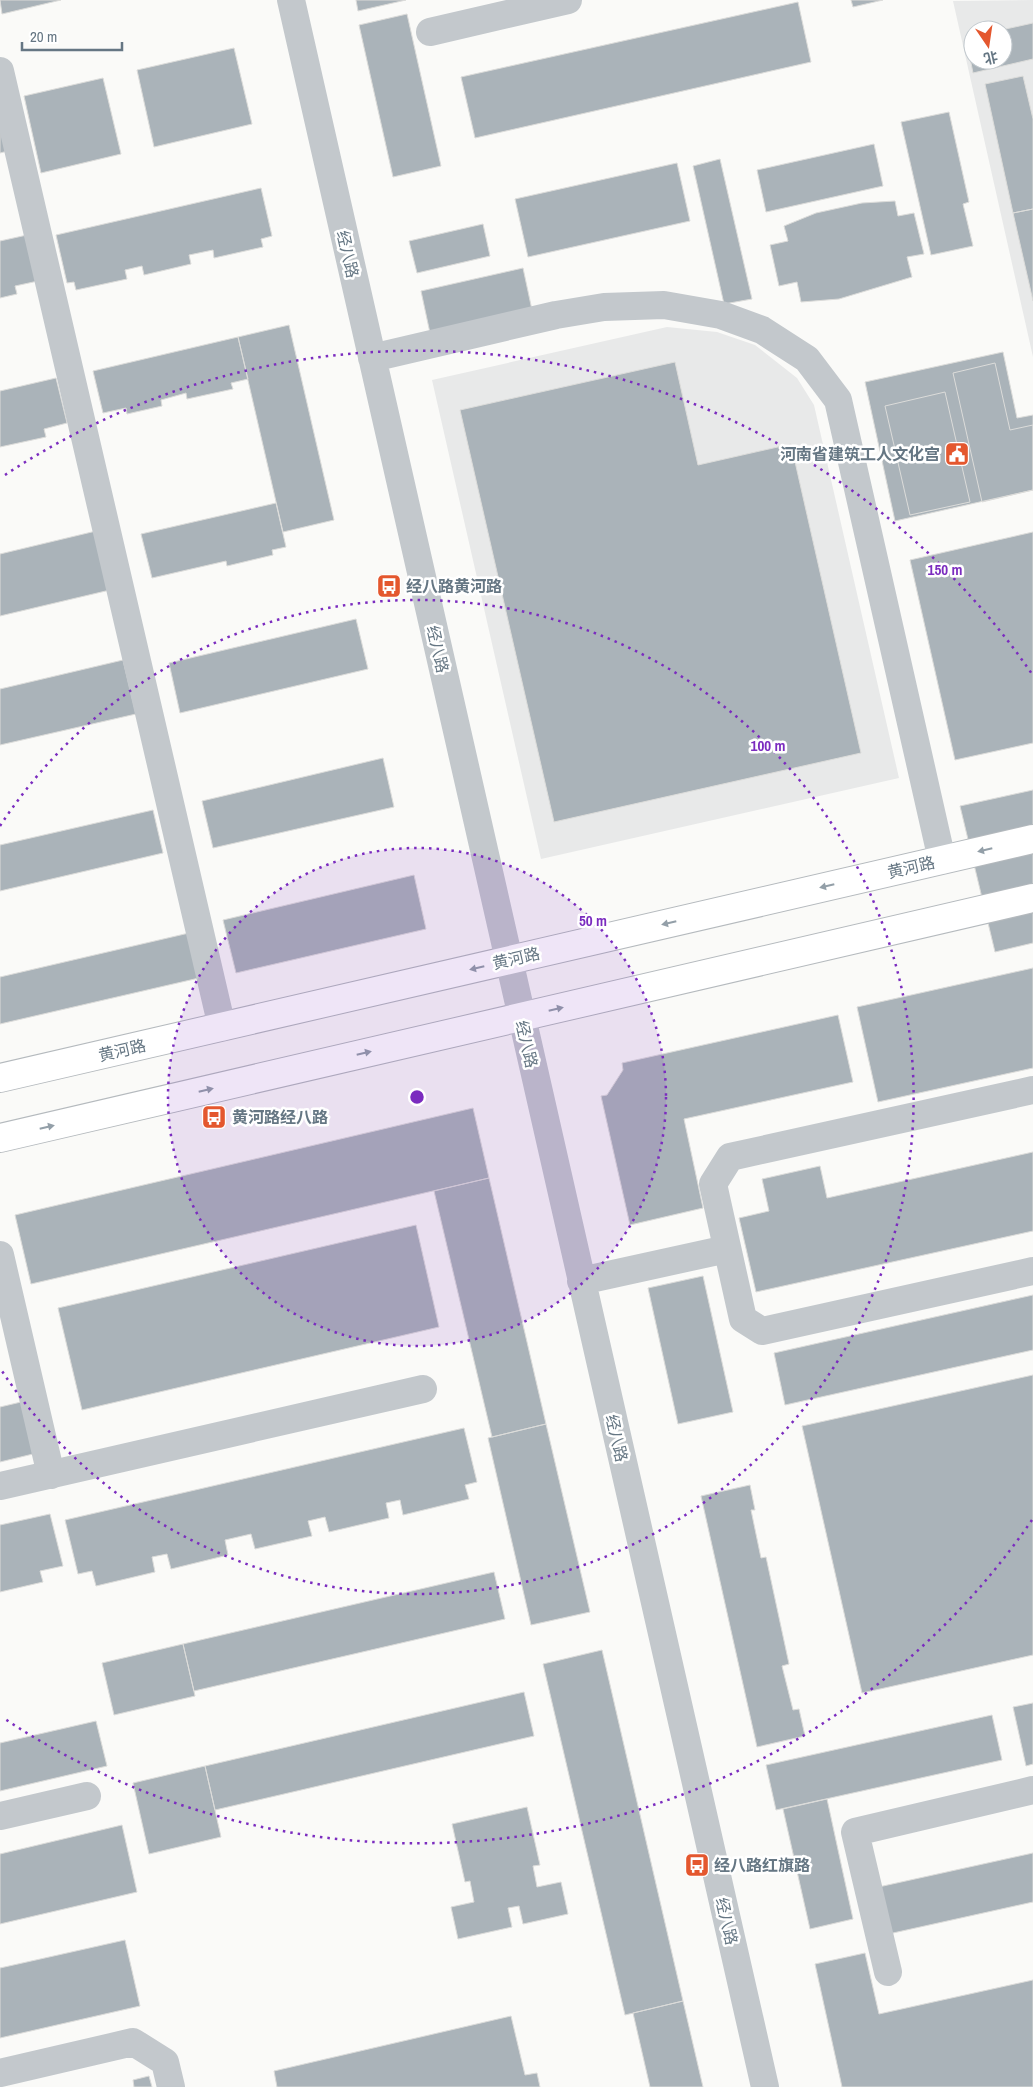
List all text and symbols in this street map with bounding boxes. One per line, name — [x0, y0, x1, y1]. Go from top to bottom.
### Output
scale bar — [22, 20, 122, 52]
north arrow — [963, 20, 1013, 70]
text: 20 m — [30, 26, 57, 47]
text: 北 — [982, 47, 1000, 68]
street label: 经八路 — [332, 228, 364, 280]
public building icon: 河南省建筑工人文化宫 — [944, 441, 970, 467]
place label: 河南省建筑工人文化宫 — [780, 443, 940, 465]
text: 150 m — [928, 559, 962, 580]
bus stop icon: 经八路黄河路 — [376, 573, 402, 599]
place label: 经八路黄河路 — [406, 575, 502, 597]
street label: 经八路 — [422, 623, 454, 675]
text: 100 m — [751, 735, 785, 756]
one-way arrow — [978, 846, 993, 854]
street label: 黄河路 — [885, 851, 937, 883]
one-way arrow — [820, 882, 835, 890]
text: 50 m — [579, 910, 607, 931]
one-way arrow — [661, 919, 676, 927]
street label: 黄河路 — [490, 942, 542, 974]
one-way arrow — [469, 964, 484, 972]
one-way arrow — [549, 1005, 564, 1013]
street label: 经八路 — [511, 1018, 543, 1070]
street label: 黄河路 — [96, 1034, 148, 1066]
one-way arrow — [357, 1049, 372, 1057]
one-way arrow — [198, 1086, 213, 1094]
centre of rings — [408, 1088, 426, 1106]
bus stop icon: 黄河路经八路 — [201, 1104, 227, 1130]
place label: 黄河路经八路 — [232, 1106, 328, 1128]
one-way arrow — [40, 1123, 55, 1131]
street label: 经八路 — [601, 1412, 633, 1464]
bus stop icon: 经八路红旗路 — [684, 1852, 710, 1878]
place label: 经八路红旗路 — [714, 1854, 810, 1876]
street label: 经八路 — [711, 1895, 743, 1947]

